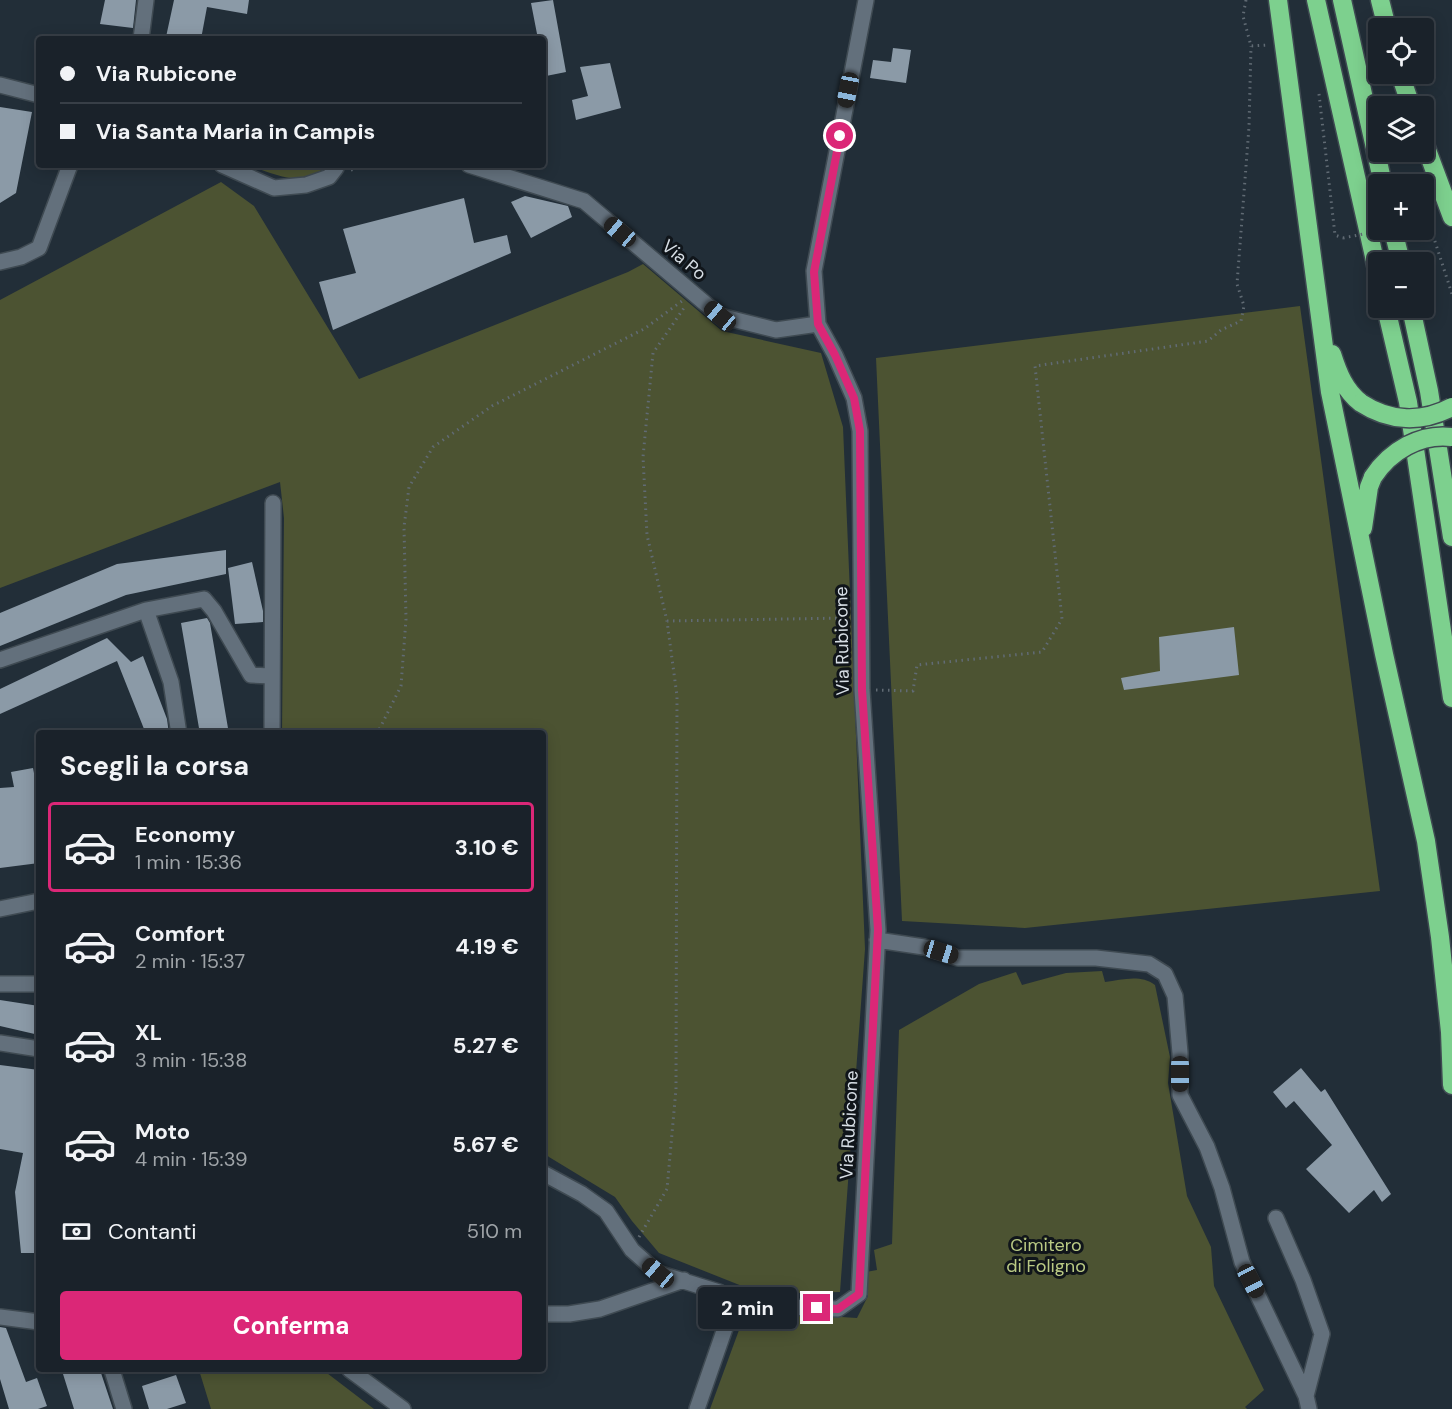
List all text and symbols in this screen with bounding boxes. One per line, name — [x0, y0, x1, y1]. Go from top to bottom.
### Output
map controls — [1368, 18, 1434, 318]
button: locate — [1368, 18, 1434, 84]
text: Via Rubicone — [96, 59, 237, 88]
car — [836, 71, 860, 109]
button: layers — [1368, 96, 1434, 162]
text: Via Santa Maria in Campis — [96, 117, 375, 146]
route start — [826, 122, 853, 149]
button: + — [1368, 174, 1434, 240]
car — [600, 214, 640, 250]
street label: Via Po — [657, 234, 711, 286]
button: − — [1368, 252, 1434, 318]
car — [700, 298, 740, 334]
street label: Via Rubicone — [829, 586, 855, 696]
text: Scegli la corsa — [60, 748, 249, 783]
icon: car — [63, 820, 117, 874]
text: Economy — [135, 820, 235, 849]
text: 3.10 € — [455, 833, 519, 862]
text: 1 min · 15:36 — [135, 849, 242, 875]
icon: car — [63, 919, 117, 973]
text: Comfort — [135, 919, 225, 948]
text: 4.19 € — [455, 932, 519, 961]
car — [921, 938, 961, 966]
text: 2 min · 15:37 — [135, 948, 245, 974]
icon: car — [63, 1018, 117, 1072]
text: XL — [135, 1018, 162, 1047]
text: 5.27 € — [453, 1031, 519, 1060]
text: 3 min · 15:38 — [135, 1047, 247, 1073]
car — [1171, 1056, 1189, 1092]
street label: Via Rubicone — [834, 1070, 864, 1180]
icon: car — [63, 1117, 117, 1171]
text: Moto — [135, 1117, 190, 1146]
text: 5.67 € — [452, 1130, 519, 1159]
text: 4 min · 15:39 — [135, 1146, 247, 1172]
icon: cash — [60, 1215, 93, 1248]
text: Contanti — [108, 1217, 197, 1246]
text: 510 m — [467, 1218, 522, 1244]
park label: Cimitero di Foligno — [1006, 1233, 1086, 1278]
car — [638, 1255, 678, 1291]
car — [1235, 1261, 1267, 1301]
callout: 2 min — [697, 1287, 796, 1329]
button: Conferma — [60, 1291, 522, 1360]
route end — [803, 1294, 830, 1321]
text: 2 min — [721, 1295, 774, 1321]

